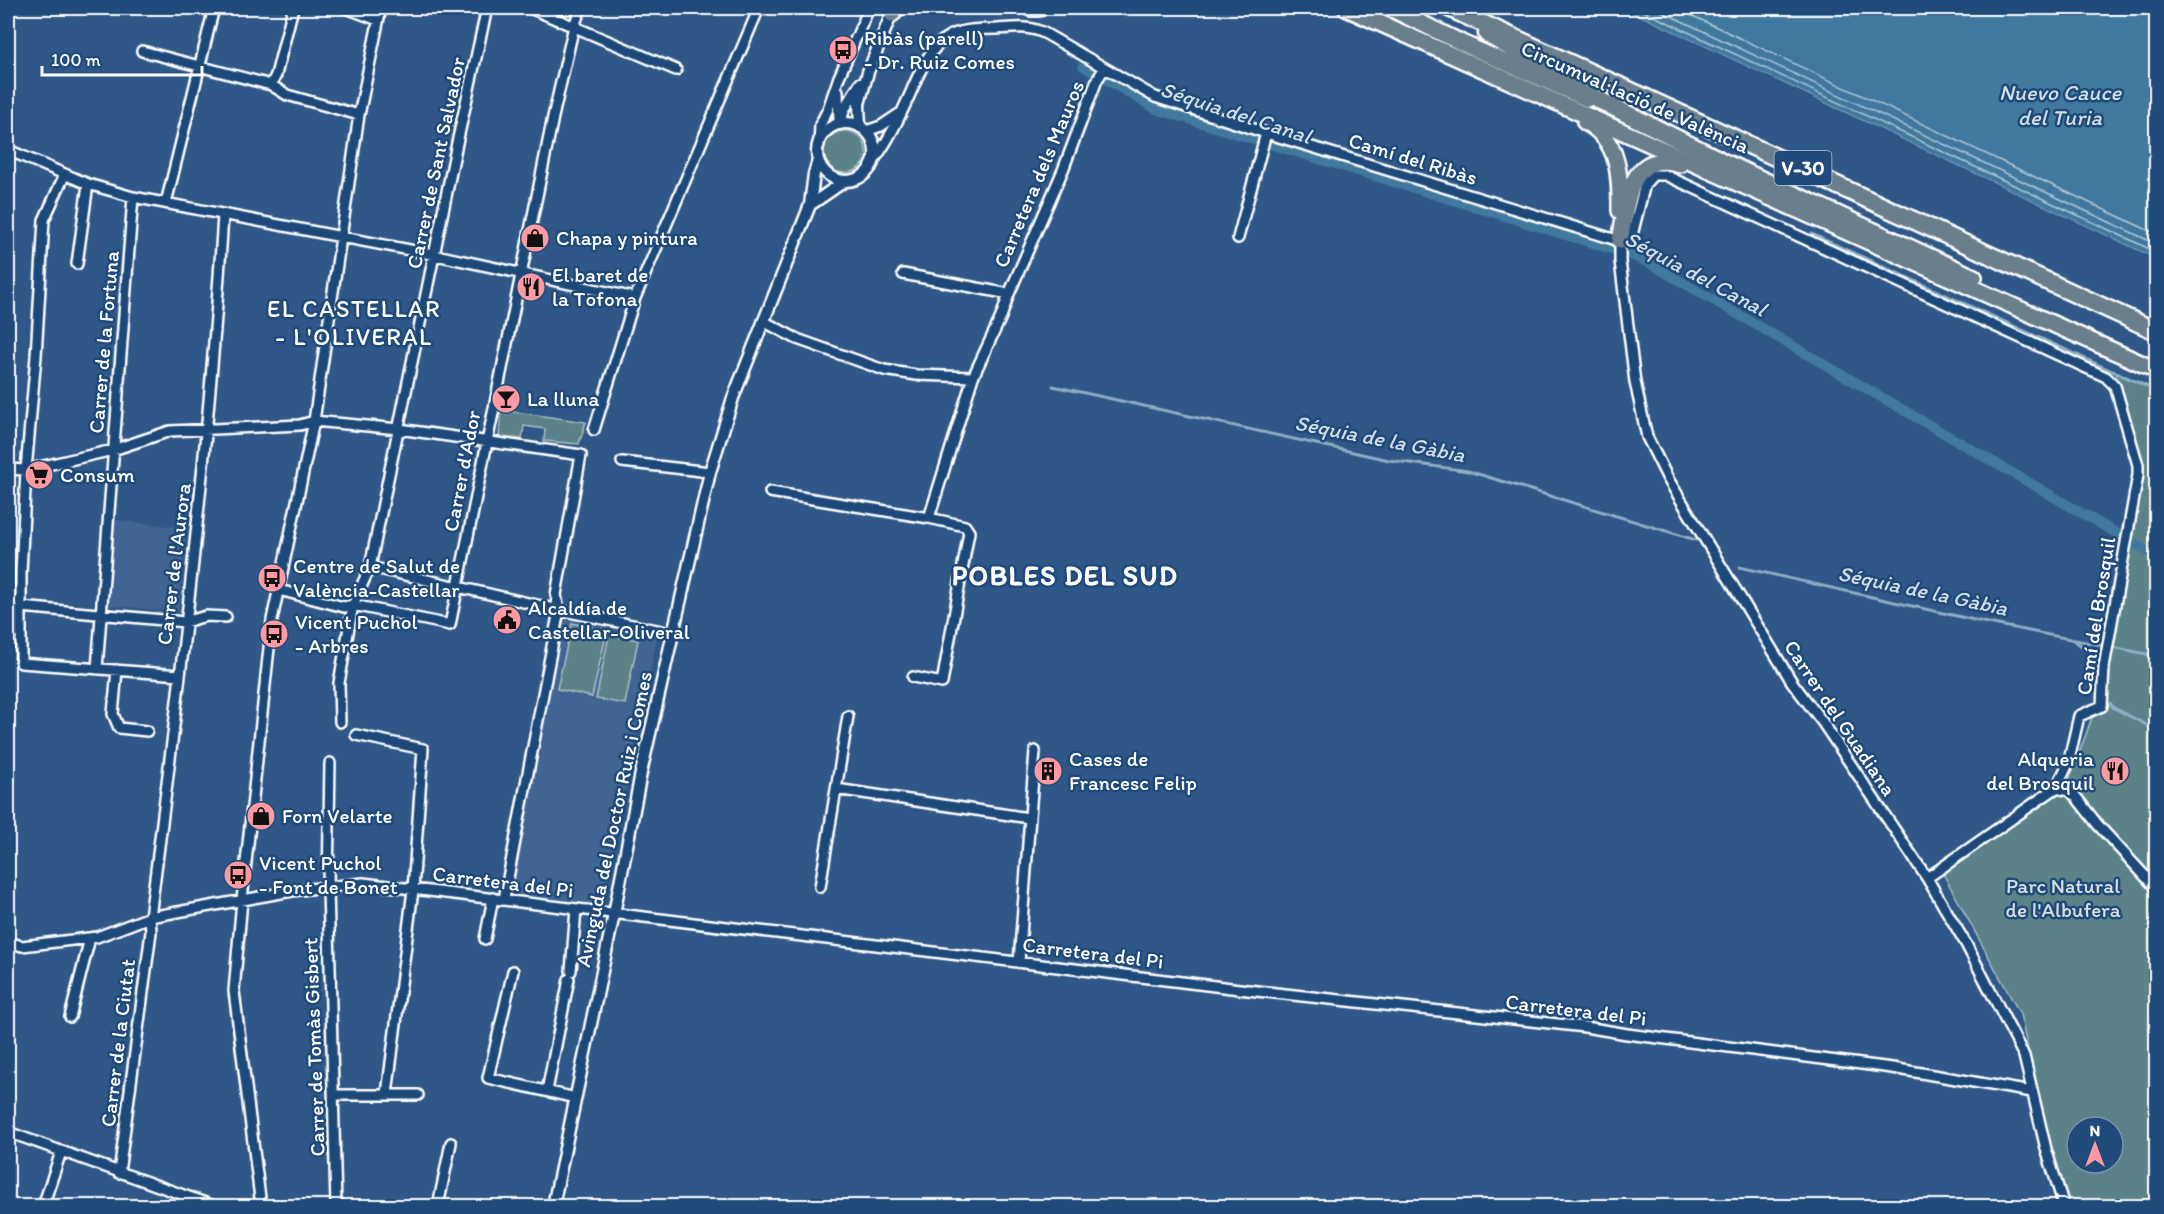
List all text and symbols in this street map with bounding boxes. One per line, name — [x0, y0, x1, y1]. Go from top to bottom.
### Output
place label: Ribàs (parell) - Dr. Ruiz Comes — [864, 25, 1015, 74]
bus stop icon: Ribàs (parell) - Dr. Ruiz Comes — [827, 34, 859, 66]
street label: Circumval·lació de València — [1517, 35, 1753, 158]
scale bar — [42, 39, 202, 77]
text: 100 m — [51, 49, 101, 71]
street label: Carrer de Sant Salvador — [401, 54, 470, 271]
water label: Séquia del Canal — [1157, 75, 1316, 150]
street label: Carretera dels Mauros — [988, 76, 1089, 271]
water label: Nuevo Cauce del Turia — [1999, 79, 2122, 131]
street label: Camí del Ribàs — [1346, 127, 1481, 190]
road number: V-30 — [1774, 151, 1832, 185]
shop icon: Chapa y pintura — [519, 222, 551, 254]
place label: Chapa y pintura — [556, 225, 698, 250]
water label: Séquia del Canal — [1620, 225, 1773, 323]
street label: Carrer de la Fortuna — [83, 250, 124, 434]
place label: El baret de la Tofona — [552, 262, 648, 311]
restaurant icon: El baret de la Tofona — [515, 271, 547, 303]
district label: EL CASTELLAR - L'OLIVERAL — [267, 294, 441, 351]
bar icon: La lluna — [490, 383, 522, 415]
place label: La lluna — [527, 386, 600, 411]
street label: Carrer d'Ador — [438, 407, 486, 534]
water label: Séquia de la Gàbia — [1293, 409, 1468, 468]
supermarket icon: Consum — [23, 459, 55, 491]
place label: Consum — [60, 462, 135, 487]
street label: Carrer de l'Aurora — [151, 481, 196, 646]
street label: Camí del Brosquil — [2071, 535, 2120, 697]
place label: Centre de Salut de València-Castellar — [293, 553, 460, 602]
district label: POBLES DEL SUD — [952, 559, 1178, 592]
water label: Séquia de la Gàbia — [1836, 559, 2011, 622]
bus stop icon: Centre de Salut de València-Castellar — [256, 562, 288, 594]
place label: Alcaldía de Castellar-Oliveral — [528, 595, 690, 644]
public building icon: Alcaldía de Castellar-Oliveral — [491, 604, 523, 636]
place label: Vicent Puchol - Arbres — [295, 609, 417, 658]
bus stop icon: Vicent Puchol - Arbres — [258, 618, 290, 650]
street label: Carrer del Guadiana — [1779, 635, 1902, 800]
street label: Avinguda del Doctor Ruiz i Comes — [570, 669, 657, 969]
place label: Cases de Francesc Felip — [1069, 746, 1197, 795]
place label: Alqueria del Brosquil — [1986, 746, 2094, 795]
building icon: Cases de Francesc Felip — [1032, 755, 1064, 787]
restaurant icon: Alqueria del Brosquil — [2099, 755, 2131, 787]
shop icon: Forn Velarte — [245, 800, 277, 832]
place label: Forn Velarte — [282, 803, 393, 828]
place label: Vicent Puchol - Font de Bonet — [259, 850, 398, 899]
bus stop icon: Vicent Puchol - Font de Bonet — [222, 859, 254, 891]
street label: Carretera del Pi — [431, 860, 575, 903]
park label: Parc Natural de l'Albufera — [2005, 873, 2121, 922]
street label: Carretera del Pi — [1021, 931, 1165, 974]
street label: Carrer de Tomàs Gisbert — [297, 937, 330, 1157]
street label: Carrer de la Ciutat — [95, 957, 140, 1128]
street label: Carretera del Pi — [1504, 988, 1648, 1031]
north arrow — [2065, 1115, 2125, 1175]
text: N — [2090, 1121, 2100, 1140]

